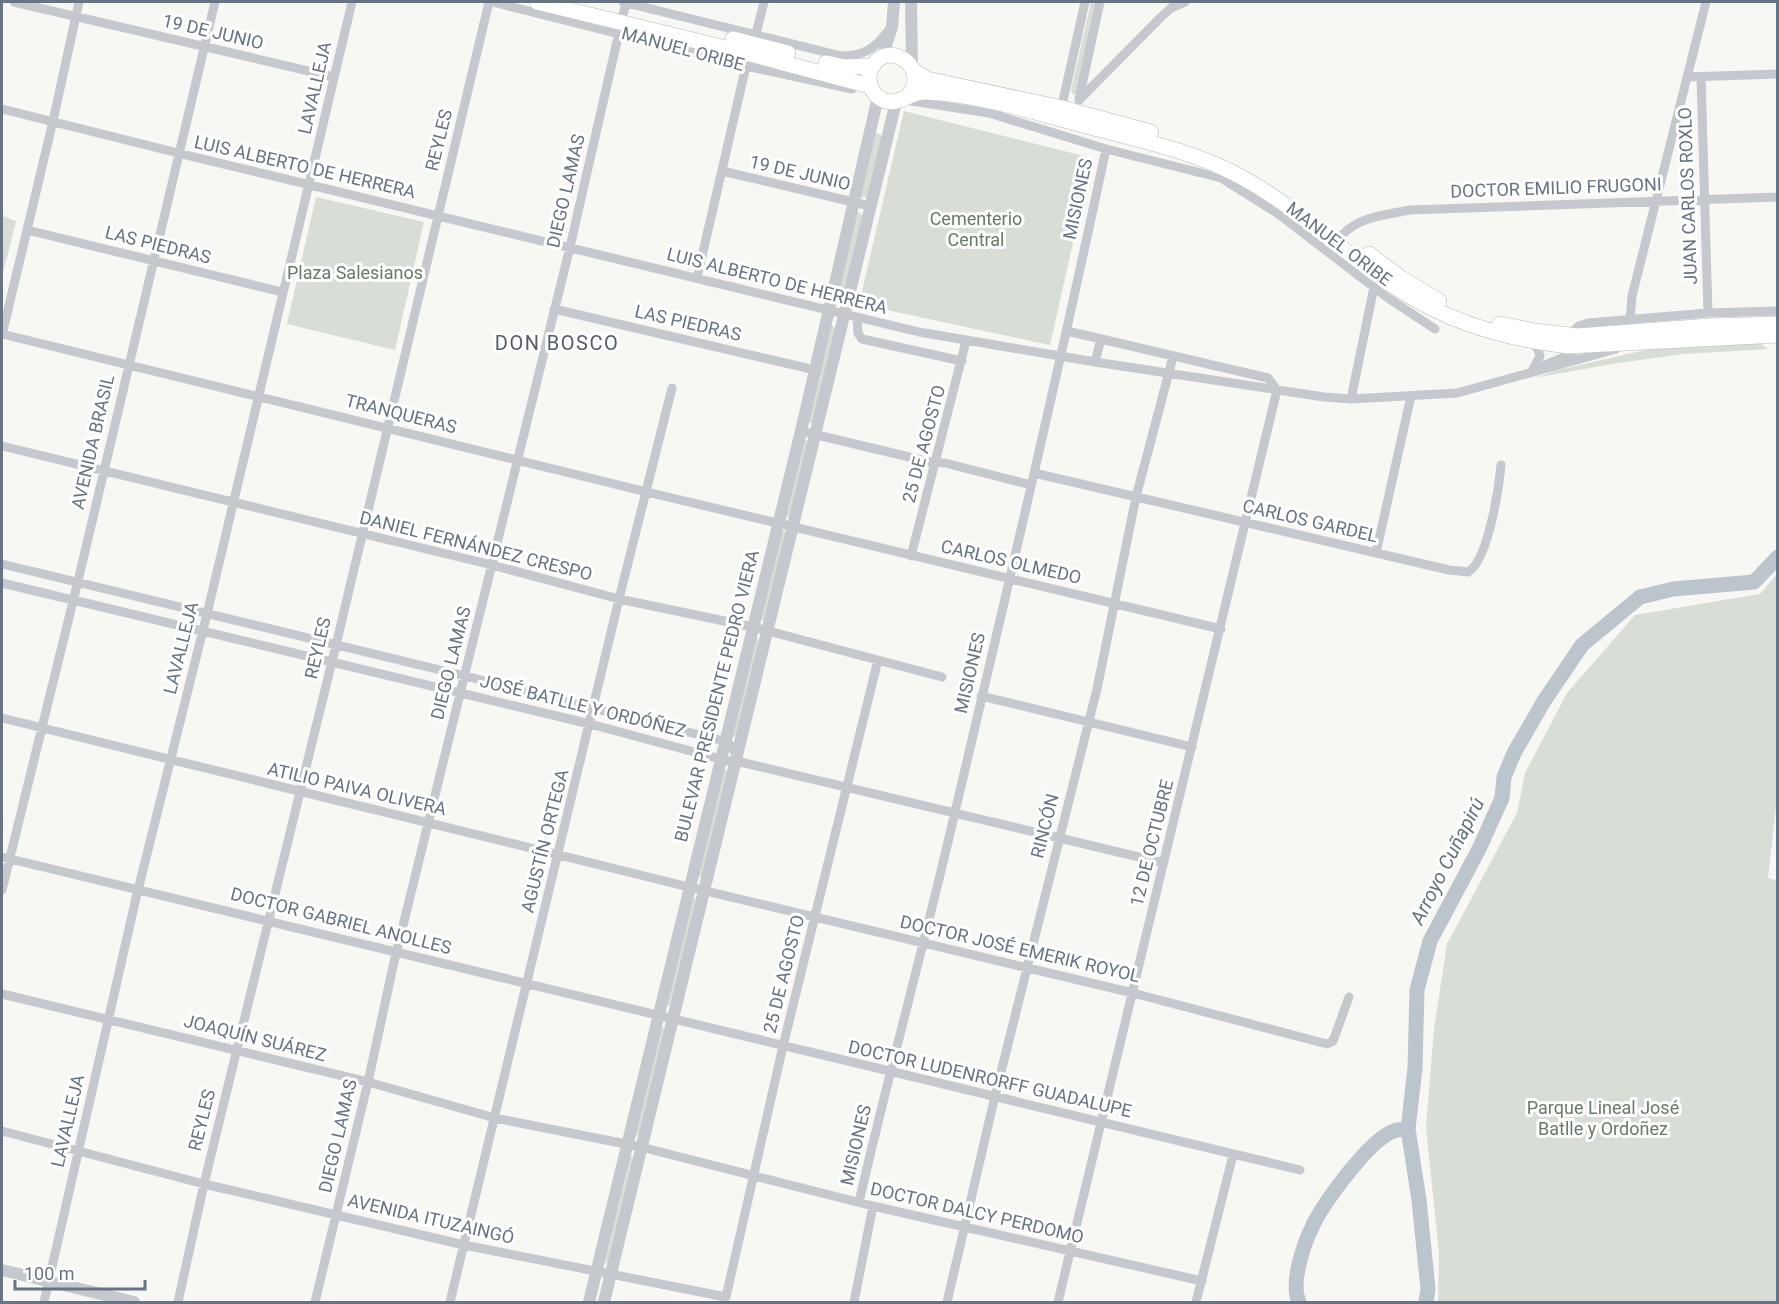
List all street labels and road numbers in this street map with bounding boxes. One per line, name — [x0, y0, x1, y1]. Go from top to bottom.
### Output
street label: 19 DE JUNIO — [161, 10, 266, 53]
street label: MANUEL ORIBE — [619, 22, 747, 75]
street label: LAVALLEJA — [294, 39, 335, 136]
street label: REYLES — [421, 107, 456, 173]
street label: JUAN CARLOS ROXLO — [1674, 107, 1701, 285]
street label: LUIS ALBERTO DE HERRERA — [192, 131, 418, 202]
street label: DIEGO LAMAS — [542, 132, 589, 250]
street label: 19 DE JUNIO — [748, 151, 853, 194]
street label: MISIONES — [1059, 156, 1096, 241]
street label: DOCTOR EMILIO FRUGONI — [1450, 173, 1662, 202]
street label: MANUEL ORIBE — [1283, 197, 1396, 290]
street label: LAS PIEDRAS — [103, 221, 214, 268]
street label: LUIS ALBERTO DE HERRERA — [665, 243, 890, 318]
street label: LAS PIEDRAS — [633, 300, 744, 345]
street label: AVENIDA BRASIL — [67, 372, 118, 511]
street label: 25 DE AGOSTO — [898, 383, 949, 505]
street label: TRANQUERAS — [343, 390, 459, 438]
street label: CARLOS GARDEL — [1240, 495, 1380, 546]
street label: DANIEL FERNÁNDEZ CRESPO — [358, 506, 595, 585]
street label: CARLOS OLMEDO — [939, 535, 1083, 588]
street label: BULEVAR PRESIDENTE PEDRO VIERA — [670, 548, 763, 844]
street label: LAVALLEJA — [159, 599, 202, 696]
street label: DIEGO LAMAS — [426, 604, 475, 722]
street label: REYLES — [300, 615, 335, 681]
street label: MISIONES — [950, 630, 989, 715]
street label: JOSÉ BATLLE Y ORDÓÑEZ — [478, 670, 688, 741]
street label: ATILIO PAIVA OLIVERA — [266, 758, 449, 819]
street label: AGUSTÍN ORTEGA — [517, 767, 573, 915]
street label: 12 DE OCTUBRE — [1126, 777, 1177, 908]
street label: RINCÓN — [1026, 791, 1063, 860]
street label: DOCTOR GABRIEL ANOLLES — [228, 883, 454, 958]
street label: DOCTOR JOSÉ EMERIK ROYOL — [898, 911, 1142, 986]
street label: 25 DE AGOSTO — [759, 913, 808, 1035]
street label: JOAQUÍN SUÁREZ — [182, 1010, 329, 1065]
street label: DOCTOR LUDENRORFF GUADALUPE — [846, 1036, 1134, 1121]
street label: LAVALLEJA — [47, 1072, 88, 1169]
street label: DIEGO LAMAS — [314, 1077, 361, 1195]
street label: REYLES — [184, 1087, 219, 1153]
street label: MISIONES — [836, 1102, 875, 1187]
street label: DOCTOR DALCY PERDOMO — [868, 1178, 1086, 1247]
street label: AVENIDA ITUZAINGÓ — [346, 1189, 516, 1248]

